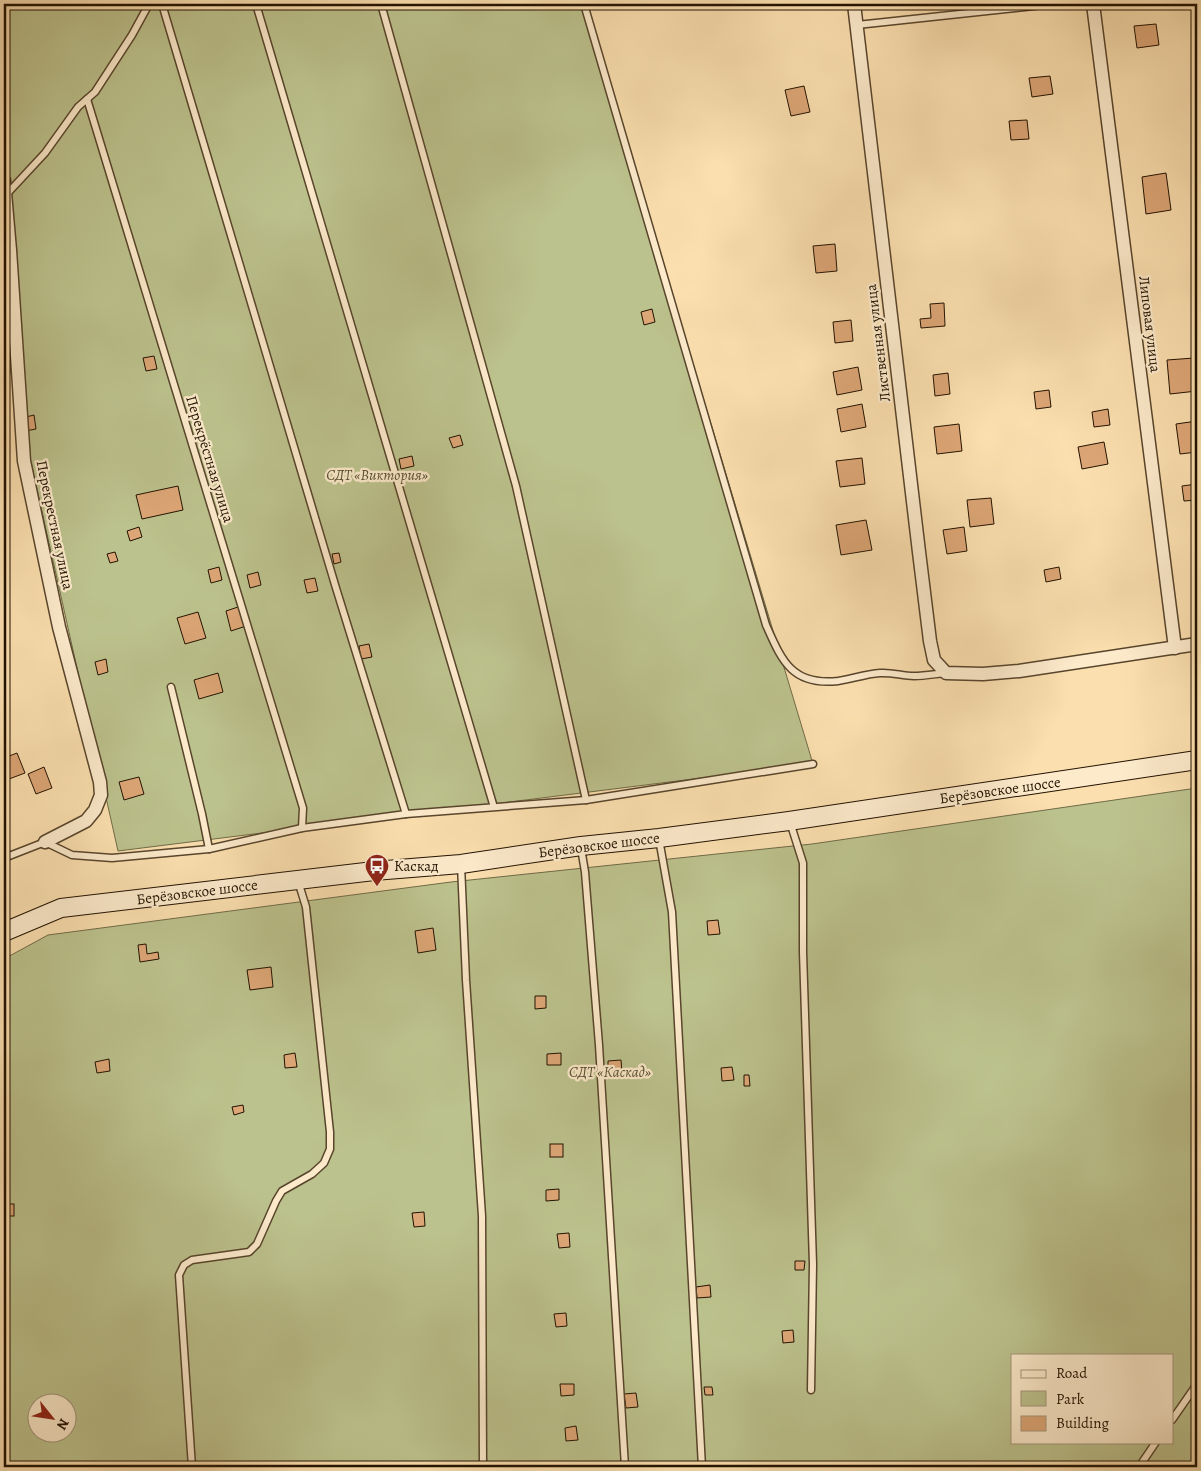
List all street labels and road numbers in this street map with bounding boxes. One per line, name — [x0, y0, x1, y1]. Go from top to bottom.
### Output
street label: Липовая улица — [1134, 275, 1166, 373]
street label: Лиственная улица — [861, 283, 895, 403]
street label: Перекрёстная улица — [181, 393, 239, 525]
street label: Перекрестная улица — [32, 458, 78, 592]
street label: Берёзовское шоссе — [938, 772, 1062, 808]
street label: Берёзовское шоссе — [537, 828, 661, 862]
street label: Берёзовское шоссе — [135, 875, 259, 909]

